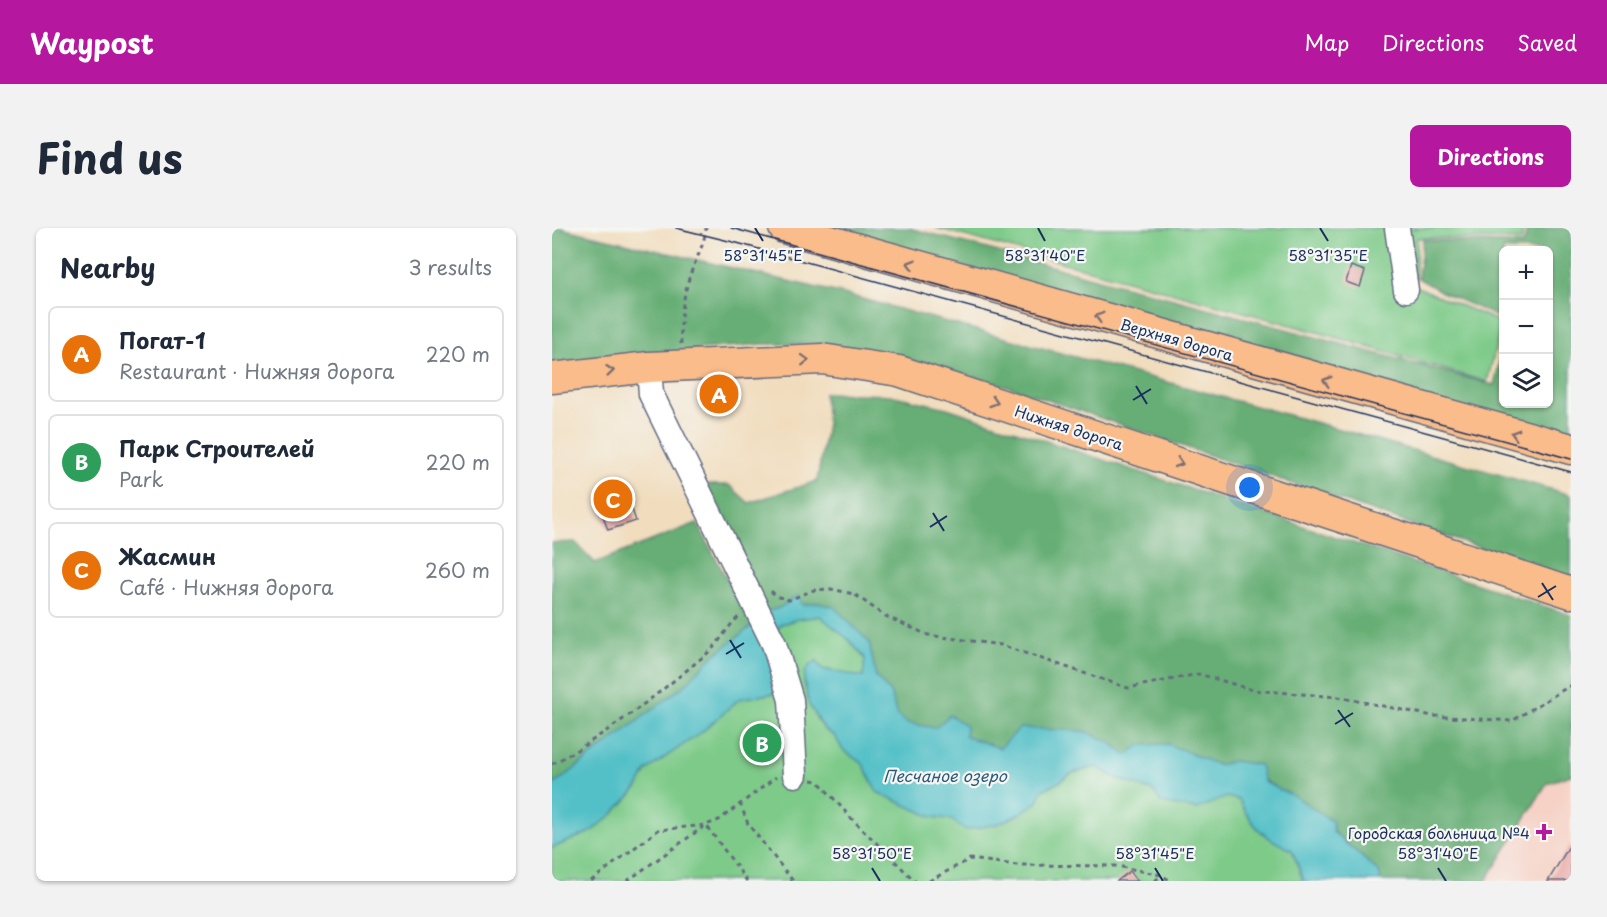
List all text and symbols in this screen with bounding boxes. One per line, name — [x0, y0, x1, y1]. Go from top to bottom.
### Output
text: Waypost — [30, 21, 154, 64]
text: Map — [1304, 26, 1349, 58]
text: Directions — [1382, 26, 1484, 58]
text: Saved — [1517, 26, 1577, 58]
text: Find us — [36, 125, 183, 188]
button: Directions — [1410, 125, 1571, 187]
text: 58°31'45"E — [723, 243, 803, 266]
text: 58°31'40"E — [1005, 243, 1085, 266]
text: 58°31'35"E — [1288, 243, 1368, 266]
map controls — [1499, 246, 1553, 408]
button: + — [1499, 246, 1553, 300]
text: Nearby — [60, 248, 155, 287]
text: 3 results — [409, 252, 492, 282]
one-way arrow — [906, 259, 917, 271]
button: − — [1499, 300, 1553, 354]
one-way arrow — [1094, 311, 1104, 324]
street label: Верхняя дорога — [1118, 312, 1237, 366]
text: Погат-1 — [119, 323, 205, 356]
text: A — [74, 339, 89, 369]
text: 220 m — [426, 339, 490, 369]
one-way arrow — [800, 353, 809, 366]
button: layers — [1499, 354, 1553, 408]
text: Restaurant · Нижняя дорога — [119, 356, 395, 386]
one-way arrow — [606, 365, 615, 378]
pin: A — [700, 372, 738, 416]
one-way arrow — [1322, 376, 1333, 388]
one-way arrow — [988, 395, 999, 408]
street label: Нижняя дорога — [1012, 399, 1127, 456]
one-way arrow — [1510, 428, 1520, 441]
text: Парк Строителей — [119, 431, 315, 464]
text: B — [75, 447, 88, 477]
text: 220 m — [426, 447, 490, 477]
one-way arrow — [1173, 456, 1184, 469]
text: Park — [119, 464, 164, 494]
your location — [1235, 473, 1264, 502]
pin: C — [594, 476, 632, 522]
text: Жасмин — [119, 539, 216, 572]
text: C — [74, 555, 89, 585]
text: 260 m — [425, 555, 490, 585]
text: Café · Нижняя дорога — [119, 572, 333, 602]
pin: B — [742, 720, 782, 766]
water label: Песчаное озеро — [883, 763, 1008, 787]
place label: Городская больница №4 — [1348, 821, 1530, 844]
marker: Городская больница №4 — [1535, 823, 1553, 841]
text: 58°31'50"E — [832, 841, 912, 864]
text: 58°31'45"E — [1115, 841, 1195, 864]
text: 58°31'40"E — [1398, 841, 1478, 864]

